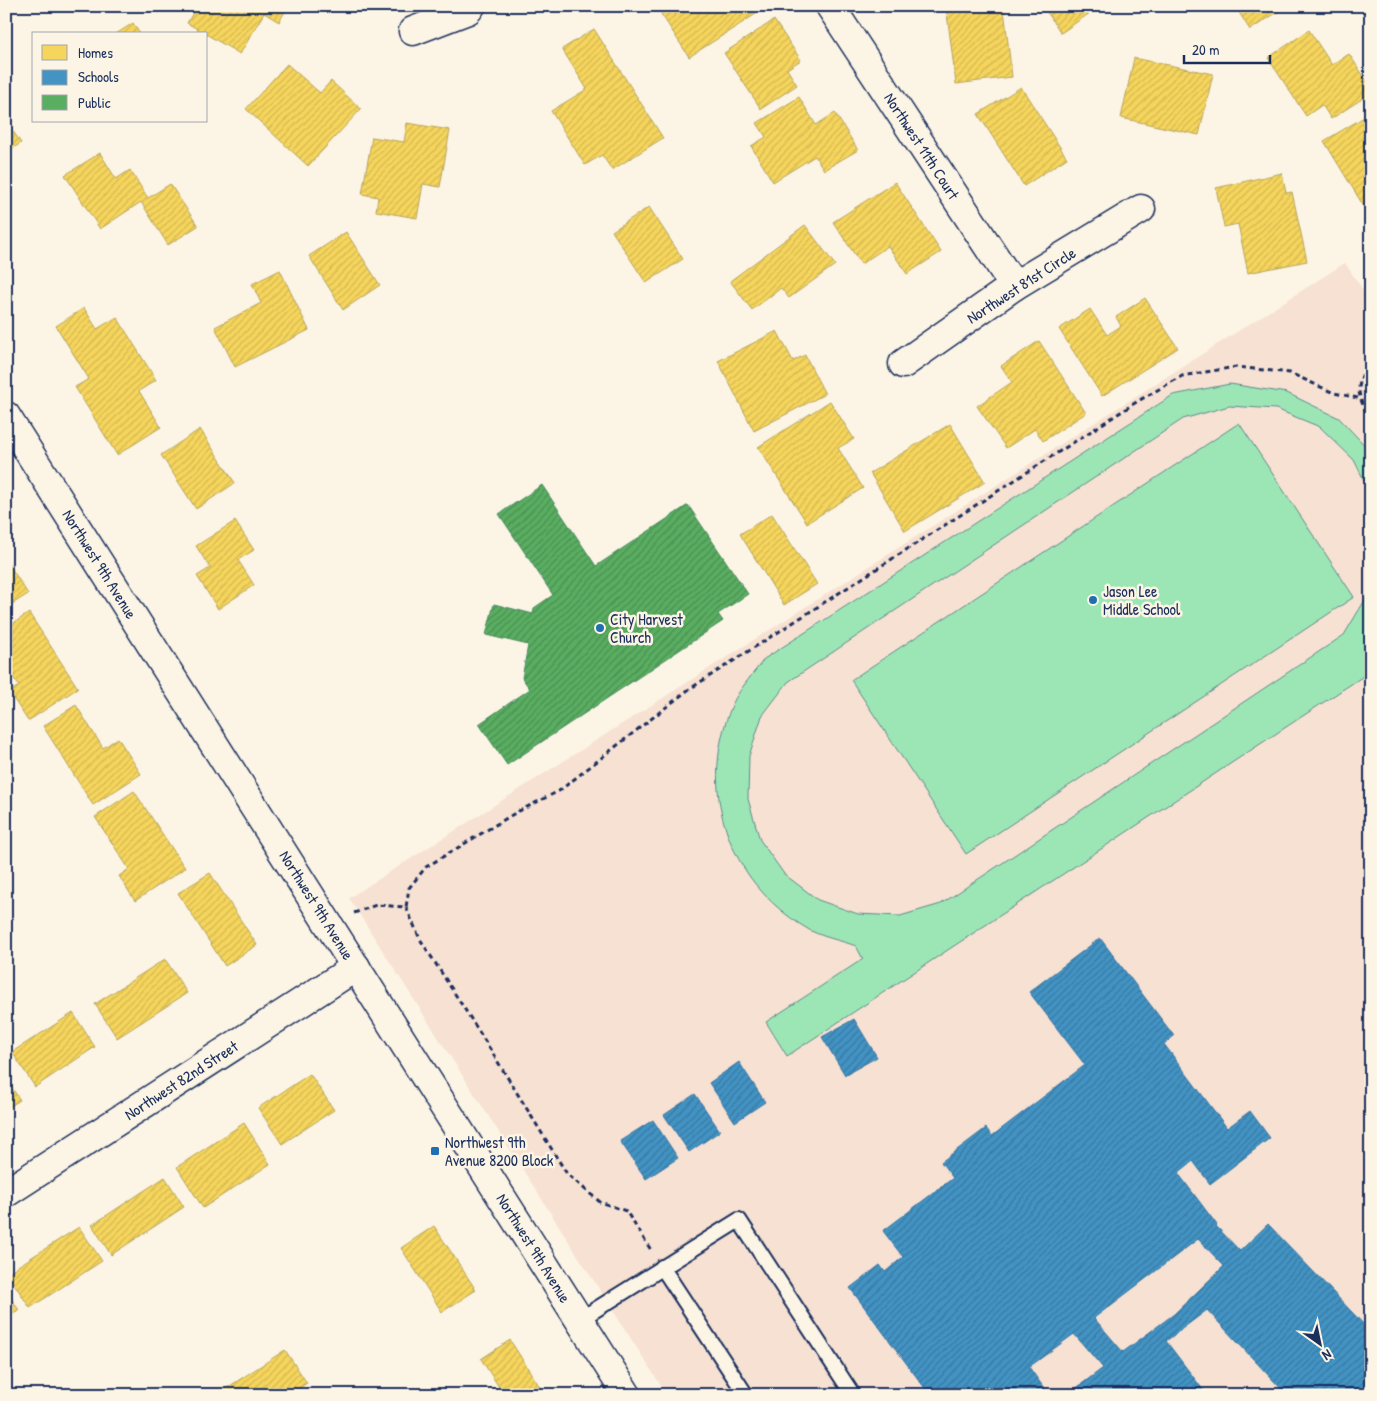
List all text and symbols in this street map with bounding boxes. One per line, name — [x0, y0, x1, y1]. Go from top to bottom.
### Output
legend — [32, 32, 208, 122]
scale bar — [1184, 32, 1271, 64]
text: 20 m — [1192, 39, 1219, 60]
text: Homes — [78, 42, 113, 63]
text: Schools — [78, 66, 119, 87]
street label: Northwest 11th Court — [879, 88, 965, 204]
text: Public — [78, 92, 111, 113]
street label: Northwest 81st Circle — [962, 241, 1080, 329]
street label: Northwest 9th Avenue — [58, 505, 143, 623]
place label: Jason Lee Middle School — [1103, 580, 1181, 620]
marker: Jason Lee Middle School — [1087, 594, 1099, 606]
place label: City Harvest Church — [610, 608, 683, 648]
marker: City Harvest Church — [594, 622, 606, 634]
street label: Northwest 9th Avenue — [275, 846, 360, 964]
street label: Northwest 82nd Street — [120, 1035, 242, 1125]
place label: Northwest 9th Avenue 8200 Block — [445, 1131, 554, 1171]
marker: Northwest 9th Avenue 8200 Block — [429, 1145, 441, 1157]
street label: Northwest 9th Avenue — [492, 1189, 577, 1307]
north arrow — [1294, 1318, 1344, 1368]
text: N — [1319, 1345, 1336, 1366]

